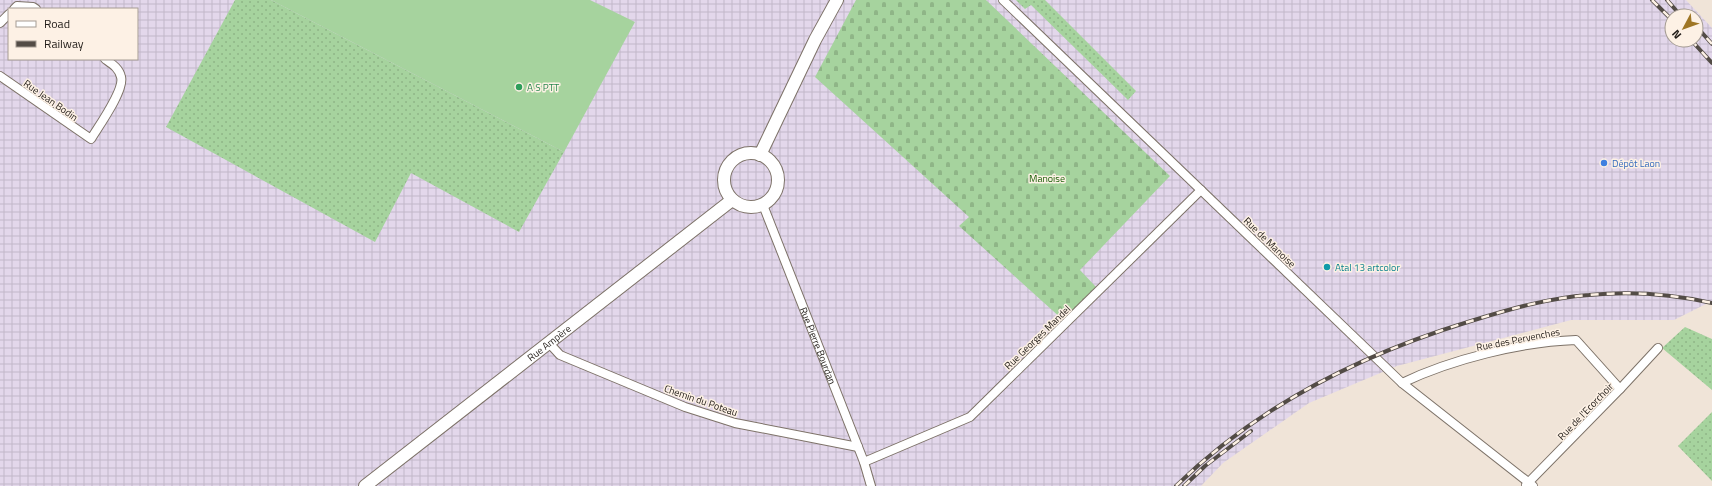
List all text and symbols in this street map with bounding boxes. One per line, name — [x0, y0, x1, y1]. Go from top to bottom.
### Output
legend — [8, 8, 138, 60]
north arrow — [1664, 8, 1704, 48]
text: Road — [44, 14, 70, 33]
text: N — [1668, 26, 1685, 43]
text: Railway — [44, 34, 84, 53]
street label: Rue Jean Bodin — [20, 76, 81, 125]
place label: A S PTT — [527, 80, 560, 95]
marker: A S PTT — [514, 82, 524, 92]
place label: Dépôt Laon — [1612, 156, 1660, 171]
marker: Dépôt Laon — [1599, 158, 1609, 168]
park label: Manoise — [1029, 171, 1065, 186]
street label: Rue de Manoise — [1240, 214, 1299, 271]
place label: Atal 13 artcolor — [1335, 260, 1400, 275]
marker: Atal 13 artcolor — [1322, 262, 1332, 272]
street label: Rue Georges Mandel — [1001, 302, 1074, 373]
street label: Rue Pierre Bourdan — [796, 305, 840, 387]
street label: Rue Ampère — [524, 321, 574, 365]
street label: Rue des Pervenches — [1475, 324, 1562, 355]
street label: Rue de l'Ecorchoir — [1554, 379, 1617, 443]
street label: Chemin du Poteau — [662, 381, 740, 420]

